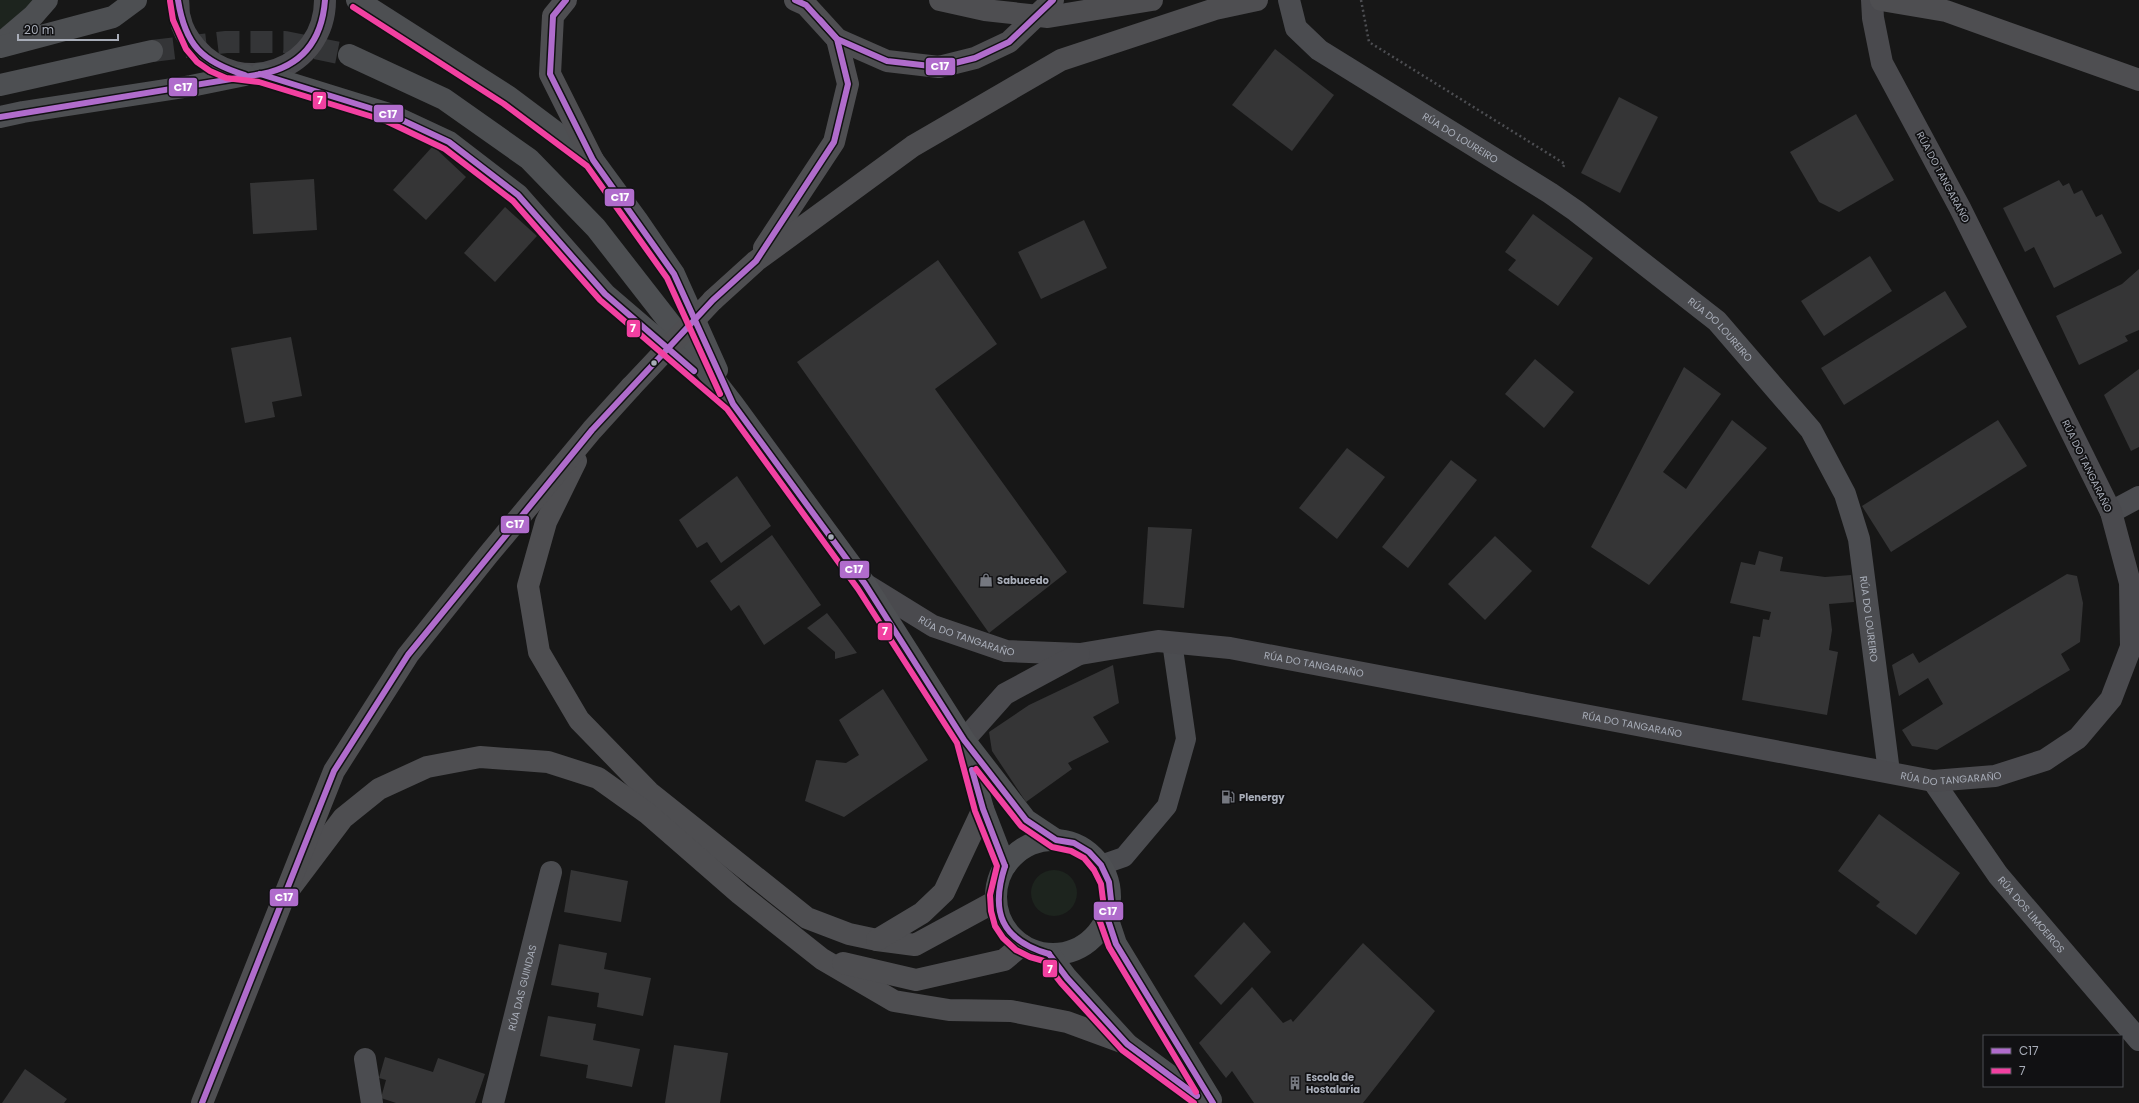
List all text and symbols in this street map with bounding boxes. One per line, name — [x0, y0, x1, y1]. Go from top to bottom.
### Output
scale bar — [18, 16, 118, 42]
text: 20 m — [24, 21, 54, 38]
line badge: C17 — [925, 57, 956, 76]
text: C17 — [931, 58, 949, 74]
line badge: C17 — [168, 77, 198, 97]
text: C17 — [174, 79, 192, 95]
line badge: 7 — [312, 91, 327, 110]
text: 7 — [317, 92, 323, 108]
line badge: C17 — [373, 104, 404, 123]
text: C17 — [379, 106, 397, 122]
street label: RÚA DO LOUREIRO — [1420, 108, 1501, 167]
street label: RÚA DO TANGARAÑO — [1913, 129, 1973, 225]
line badge: C17 — [604, 188, 635, 207]
text: C17 — [611, 189, 629, 205]
street label: RÚA DO LOUREIRO — [1685, 294, 1756, 365]
line badge: 7 — [626, 319, 641, 338]
text: 7 — [630, 320, 636, 336]
unlabelled marker — [649, 358, 659, 368]
street label: RÚA DO TANGARAÑO — [2058, 417, 2116, 515]
line badge: C17 — [500, 515, 530, 534]
text: C17 — [506, 516, 524, 532]
unlabelled marker — [826, 532, 836, 542]
line badge: C17 — [839, 560, 870, 579]
text: C17 — [845, 561, 863, 577]
shop icon: Sabucedo — [978, 572, 994, 588]
place label: Sabucedo — [997, 573, 1049, 588]
street label: RÚA DO LOUREIRO — [1856, 575, 1882, 663]
street label: RÚA DO TANGARAÑO — [916, 611, 1015, 659]
line badge: 7 — [877, 622, 893, 641]
text: 7 — [882, 623, 888, 639]
street label: RÚA DO TANGARAÑO — [1263, 647, 1365, 681]
street label: RÚA DO TANGARAÑO — [1581, 707, 1684, 741]
street label: RÚA DO TANGARAÑO — [1899, 767, 2004, 789]
fuel station icon: Plenergy — [1220, 789, 1236, 805]
place label: Plenergy — [1239, 790, 1285, 805]
street label: RÚA DOS LIMOEIROS — [1995, 873, 2069, 956]
line badge: C17 — [269, 888, 299, 907]
text: C17 — [275, 889, 293, 905]
line badge: C17 — [1093, 901, 1124, 921]
text: C17 — [1099, 903, 1117, 919]
street label: RÚA DAS GUINDAS — [504, 943, 540, 1032]
line badge: 7 — [1042, 959, 1058, 978]
text: 7 — [1047, 961, 1053, 977]
legend — [1983, 1035, 2123, 1087]
text: C17 — [2019, 1042, 2039, 1059]
text: 7 — [2019, 1062, 2026, 1079]
place label: Escola de Hostalaría — [1306, 1070, 1360, 1097]
building icon: Escola de Hostalaría — [1287, 1075, 1303, 1091]

